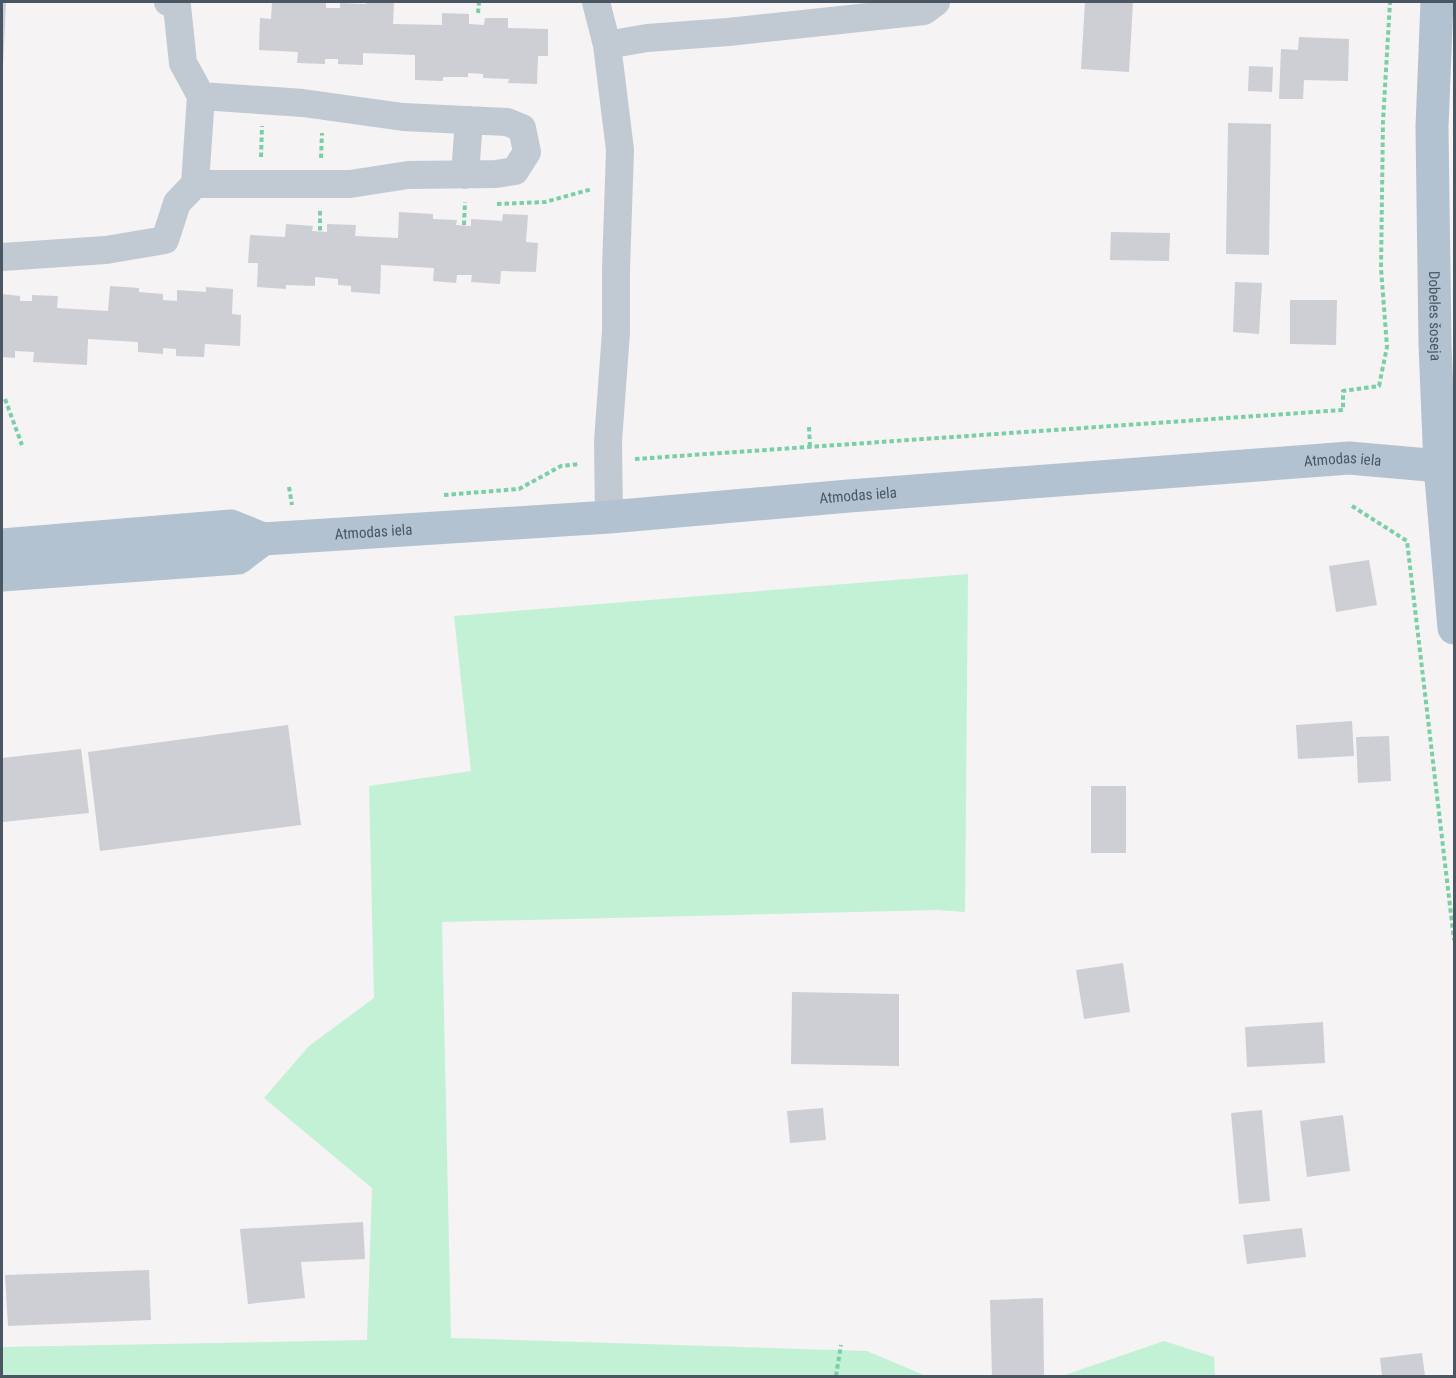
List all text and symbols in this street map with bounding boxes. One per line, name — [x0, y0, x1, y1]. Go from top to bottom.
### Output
street label: Dobeles šoseja — [1425, 271, 1445, 361]
street label: Atmodas iela — [1303, 449, 1382, 470]
street label: Atmodas iela — [818, 483, 898, 508]
street label: Atmodas iela — [334, 521, 413, 543]

